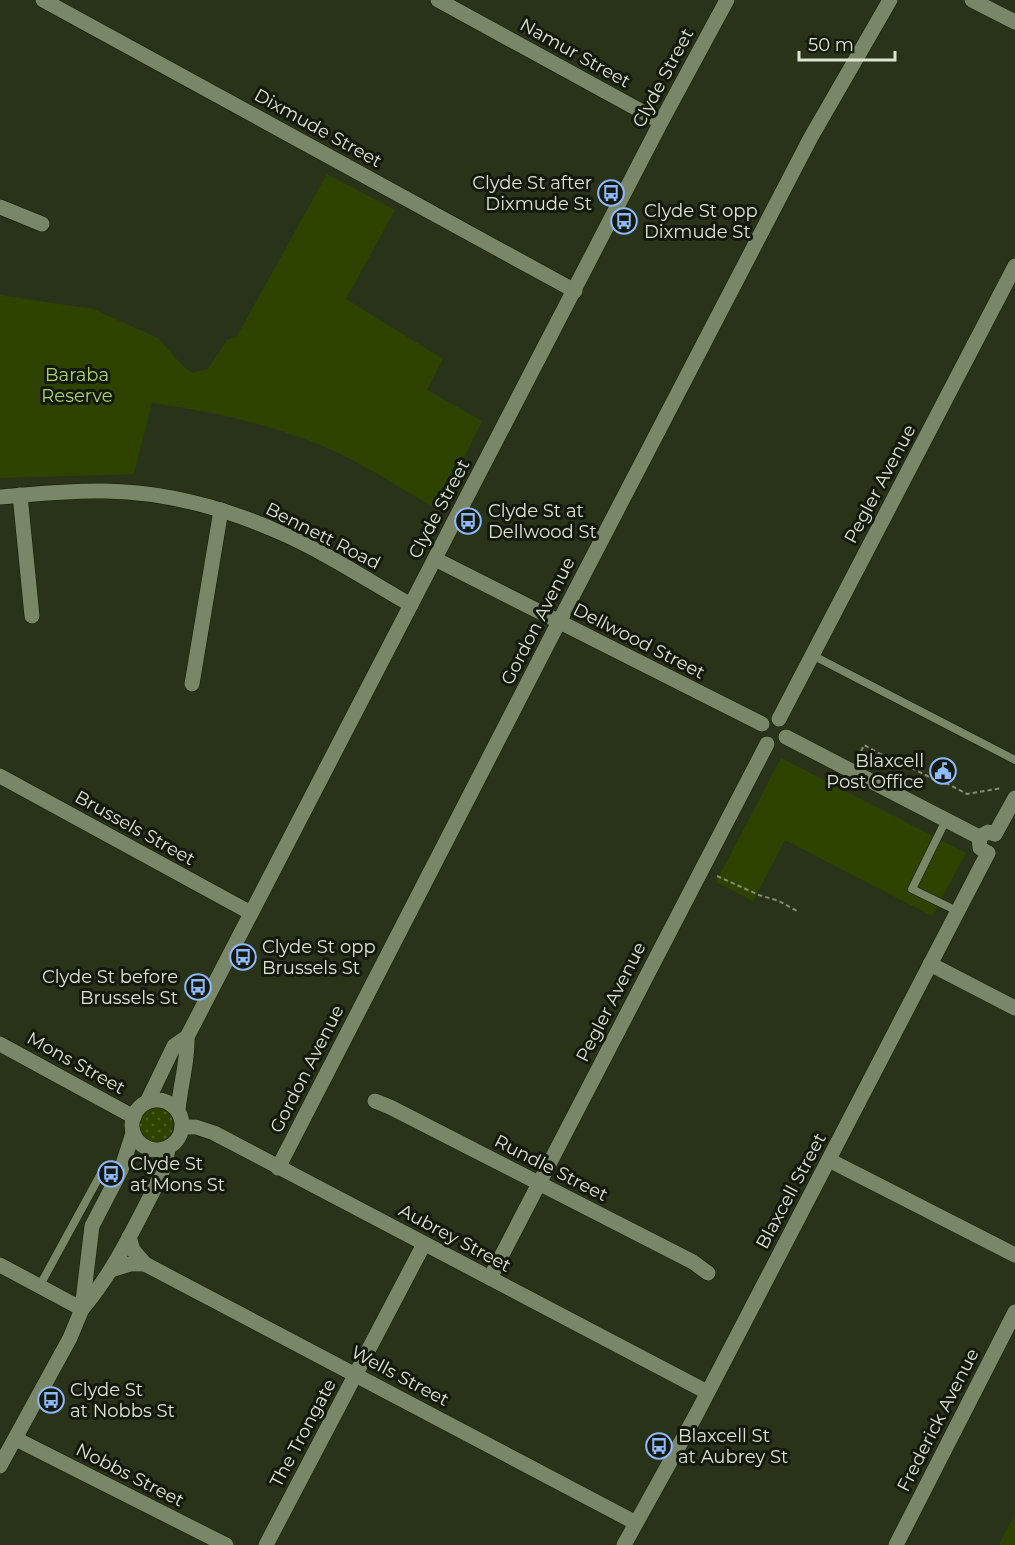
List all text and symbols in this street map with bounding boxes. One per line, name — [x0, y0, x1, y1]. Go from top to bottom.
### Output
street label: Namur Street — [516, 14, 634, 92]
scale bar — [799, 24, 895, 62]
street label: Clyde Street — [628, 25, 698, 131]
text: 50 m — [808, 34, 854, 56]
street label: Dixmude Street — [250, 84, 386, 172]
place label: Clyde St after Dixmude St — [472, 172, 592, 215]
bus stop icon: Clyde St after Dixmude St — [596, 178, 626, 208]
place label: Clyde St opp Dixmude St — [644, 200, 758, 243]
bus stop icon: Clyde St opp Dixmude St — [609, 206, 639, 236]
park label: Baraba Reserve — [41, 364, 113, 407]
street label: Pegler Avenue — [839, 421, 921, 547]
street label: Clyde Street — [404, 456, 474, 562]
street label: Bennett Road — [262, 498, 384, 574]
place label: Clyde St at Dellwood St — [488, 500, 597, 543]
bus stop icon: Clyde St at Dellwood St — [453, 506, 483, 536]
street label: Gordon Avenue — [496, 553, 580, 689]
street label: Dellwood Street — [569, 598, 709, 684]
place label: Blaxcell Post Office — [826, 750, 924, 793]
public building icon: Blaxcell Post Office — [928, 756, 958, 786]
street label: Brussels Street — [71, 786, 199, 870]
place label: Clyde St opp Brussels St — [262, 936, 376, 979]
street label: Pegler Avenue — [571, 938, 651, 1066]
bus stop icon: Clyde St opp Brussels St — [228, 942, 258, 972]
place label: Clyde St before Brussels St — [42, 966, 178, 1009]
bus stop icon: Clyde St before Brussels St — [183, 972, 213, 1002]
street label: Gordon Avenue — [265, 1001, 349, 1137]
street label: Mons Street — [23, 1027, 129, 1099]
street label: Blaxcell Street — [751, 1129, 831, 1253]
street label: Rundle Street — [491, 1130, 611, 1206]
place label: Clyde St at Mons St — [130, 1153, 225, 1196]
bus stop icon: Clyde St at Mons St — [96, 1159, 126, 1189]
street label: Aubrey Street — [395, 1199, 515, 1277]
street label: Wells Street — [347, 1341, 453, 1411]
street label: Frederick Avenue — [892, 1345, 984, 1495]
street label: The Trongate — [265, 1375, 341, 1491]
place label: Clyde St at Nobbs St — [70, 1379, 175, 1422]
bus stop icon: Clyde St at Nobbs St — [36, 1385, 66, 1415]
place label: Blaxcell St at Aubrey St — [678, 1425, 788, 1468]
bus stop icon: Blaxcell St at Aubrey St — [644, 1431, 674, 1461]
street label: Nobbs Street — [72, 1438, 188, 1512]

